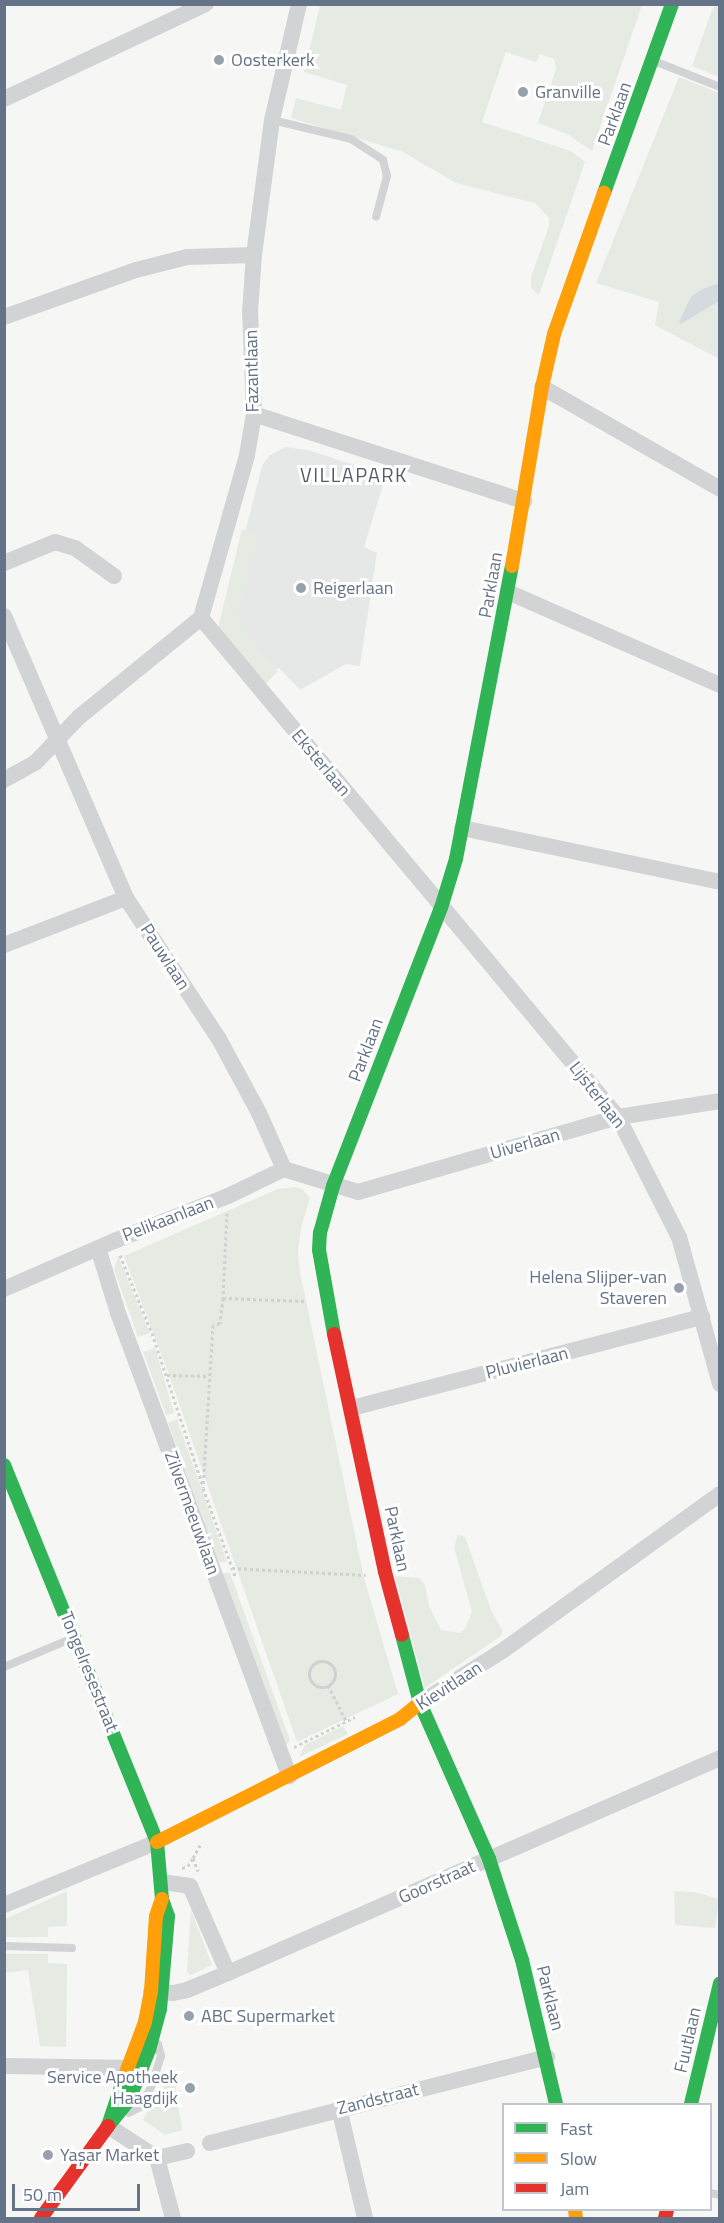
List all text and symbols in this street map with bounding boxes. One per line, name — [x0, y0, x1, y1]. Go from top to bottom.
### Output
place label: Oosterkerk — [231, 49, 315, 71]
marker: Oosterkerk — [212, 53, 226, 67]
street label: Parklaan — [594, 79, 636, 149]
place label: Granville — [535, 81, 601, 103]
marker: Granville — [516, 85, 530, 99]
street label: Fazantlaan — [240, 329, 264, 413]
district label: VILLAPARK — [300, 462, 408, 486]
street label: Parklaan — [475, 550, 507, 620]
place label: Reigerlaan — [313, 577, 393, 599]
marker: Reigerlaan — [294, 581, 308, 595]
street label: Eksterlaan — [287, 725, 355, 801]
street label: Pauwlaan — [136, 920, 194, 994]
street label: Parklaan — [344, 1015, 388, 1085]
street label: Lijsterlaan — [564, 1057, 630, 1133]
street label: Uiverlaan — [488, 1124, 562, 1164]
street label: Pelikaanlaan — [119, 1192, 217, 1246]
place label: Helena Slijper-van Staveren — [529, 1267, 667, 1310]
marker: Helena Slijper-van Staveren — [672, 1281, 686, 1295]
street label: Pluvierlaan — [484, 1342, 570, 1384]
street label: Zilvermeeuwlaan — [160, 1448, 224, 1578]
street label: Parklaan — [380, 1504, 414, 1574]
street label: Tongelresestraat — [55, 1609, 123, 1735]
street label: Kievitlaan — [412, 1657, 486, 1715]
street label: Goorstraat — [395, 1856, 479, 1908]
street label: Parklaan — [531, 1963, 569, 2033]
place label: ABC Supermarket — [201, 2005, 335, 2027]
street label: Fuutlaan — [670, 2005, 706, 2075]
marker: ABC Supermarket — [182, 2009, 196, 2023]
place label: Service Apotheek Haagdijk — [47, 2067, 178, 2110]
street label: Zandstraat — [335, 2078, 421, 2120]
marker: Service Apotheek Haagdijk — [183, 2081, 197, 2095]
legend — [502, 2103, 712, 2211]
text: Fast — [560, 2115, 593, 2142]
place label: Yaşar Market — [60, 2144, 159, 2166]
text: Slow — [560, 2145, 597, 2172]
marker: Yaşar Market — [41, 2148, 55, 2162]
scale bar — [15, 2172, 142, 2210]
text: Jam — [560, 2175, 589, 2202]
text: 50 m — [23, 2181, 62, 2208]

